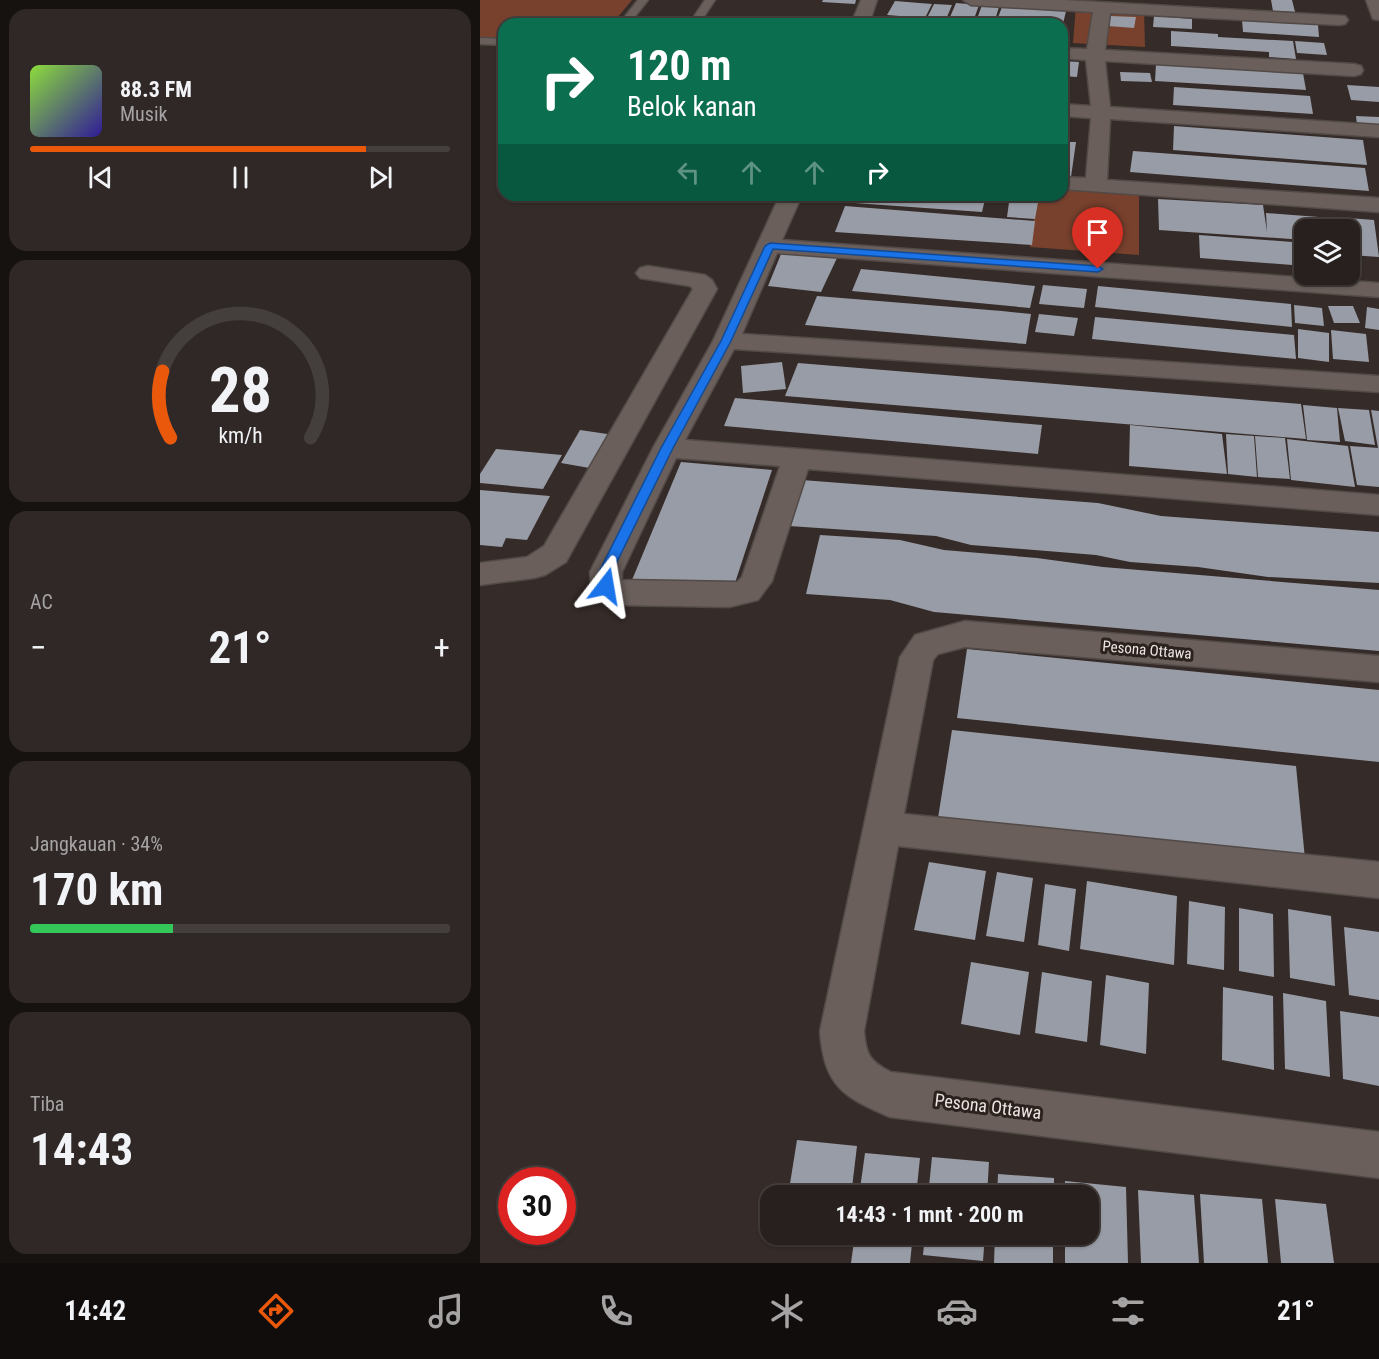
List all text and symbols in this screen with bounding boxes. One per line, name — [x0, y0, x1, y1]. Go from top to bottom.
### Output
text: 120 m — [627, 41, 732, 90]
icon: right — [528, 42, 606, 120]
text: 88.3 FM — [120, 77, 192, 102]
text: Belok kanan — [627, 91, 757, 123]
text: Musik — [120, 102, 168, 126]
icon: left — [672, 156, 705, 189]
icon: ahead — [735, 156, 768, 189]
icon: ahead — [798, 156, 831, 189]
icon: right — [861, 156, 894, 189]
icon: previous — [84, 161, 117, 194]
icon: pause — [224, 161, 257, 194]
icon: next — [364, 161, 397, 194]
pin — [1072, 207, 1123, 269]
icon: arrive — [1081, 216, 1114, 249]
map controls — [1294, 219, 1360, 285]
button: layers — [1294, 219, 1360, 285]
text: 28 — [208, 354, 272, 427]
text: km/h — [218, 423, 262, 448]
position arrow — [574, 554, 638, 618]
text: AC — [30, 590, 53, 614]
text: 21° — [209, 621, 272, 674]
text: − — [30, 628, 47, 667]
text: + — [434, 628, 450, 667]
street label: Pesona Ottawa — [1102, 637, 1192, 663]
text: Jangkauan · 34% — [30, 832, 163, 856]
text: 170 km — [30, 863, 163, 916]
street label: Pesona Ottawa — [933, 1089, 1043, 1123]
text: Tiba — [30, 1092, 64, 1116]
text: 14:43 — [30, 1123, 133, 1176]
speed limit sign: 30 — [498, 1167, 576, 1245]
text: 14:43 · 1 mnt · 200 m — [835, 1202, 1024, 1227]
icon: directions — [255, 1290, 297, 1332]
icon: music — [425, 1290, 467, 1332]
icon: phone — [595, 1290, 637, 1332]
icon: climate — [766, 1290, 808, 1332]
icon: car — [936, 1290, 978, 1332]
icon: filters — [1107, 1290, 1149, 1332]
text: 14:42 — [64, 1295, 126, 1327]
text: 21° — [1277, 1295, 1315, 1327]

